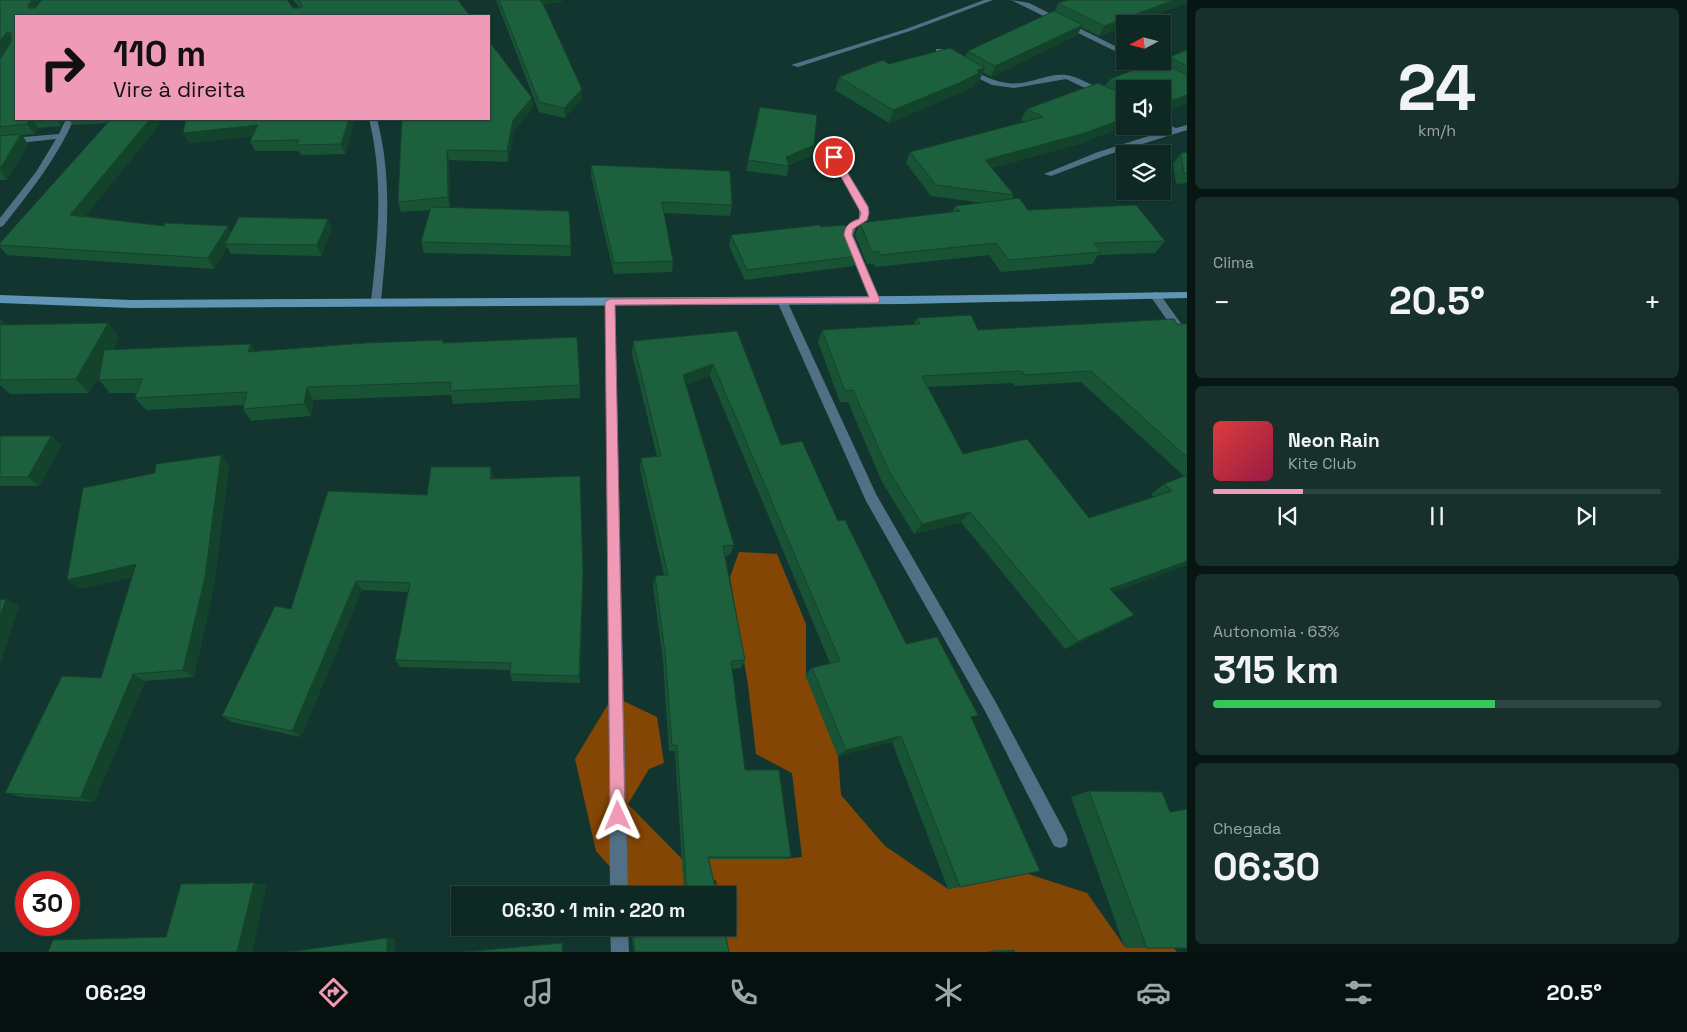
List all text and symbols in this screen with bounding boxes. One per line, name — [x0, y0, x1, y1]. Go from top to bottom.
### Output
north arrow — [1116, 15, 1171, 70]
map controls — [1116, 15, 1171, 200]
text: 110 m — [113, 32, 206, 76]
icon: right — [30, 35, 95, 100]
text: 24 — [1398, 46, 1476, 129]
text: Vire à direita — [113, 75, 245, 103]
button: sound — [1116, 80, 1171, 135]
text: km/h — [1418, 120, 1456, 141]
pin — [813, 136, 855, 178]
icon: arrive — [820, 143, 848, 171]
button: layers — [1116, 145, 1171, 200]
text: Clima — [1213, 252, 1254, 273]
text: 20.5° — [1389, 277, 1485, 325]
text: − — [1213, 284, 1230, 320]
text: + — [1644, 284, 1661, 320]
text: Neon Rain — [1288, 428, 1380, 453]
text: Kite Club — [1288, 453, 1357, 474]
icon: previous — [1274, 502, 1302, 530]
icon: pause — [1423, 502, 1451, 530]
icon: next — [1572, 502, 1600, 530]
text: Autonomia · 63% — [1213, 621, 1339, 642]
text: 315 km — [1213, 646, 1339, 694]
position arrow — [591, 789, 643, 841]
text: Chegada — [1213, 818, 1281, 839]
text: 06:30 — [1213, 843, 1320, 891]
speed limit sign: 30 — [15, 871, 80, 936]
text: 06:30 · 1 min · 220 m — [502, 898, 685, 923]
icon: directions — [316, 975, 351, 1010]
icon: music — [521, 975, 556, 1010]
icon: phone — [726, 975, 761, 1010]
icon: climate — [931, 975, 966, 1010]
icon: car — [1136, 975, 1171, 1010]
icon: filters — [1341, 975, 1376, 1010]
text: 06:29 — [85, 978, 146, 1006]
text: 20.5° — [1546, 978, 1602, 1006]

